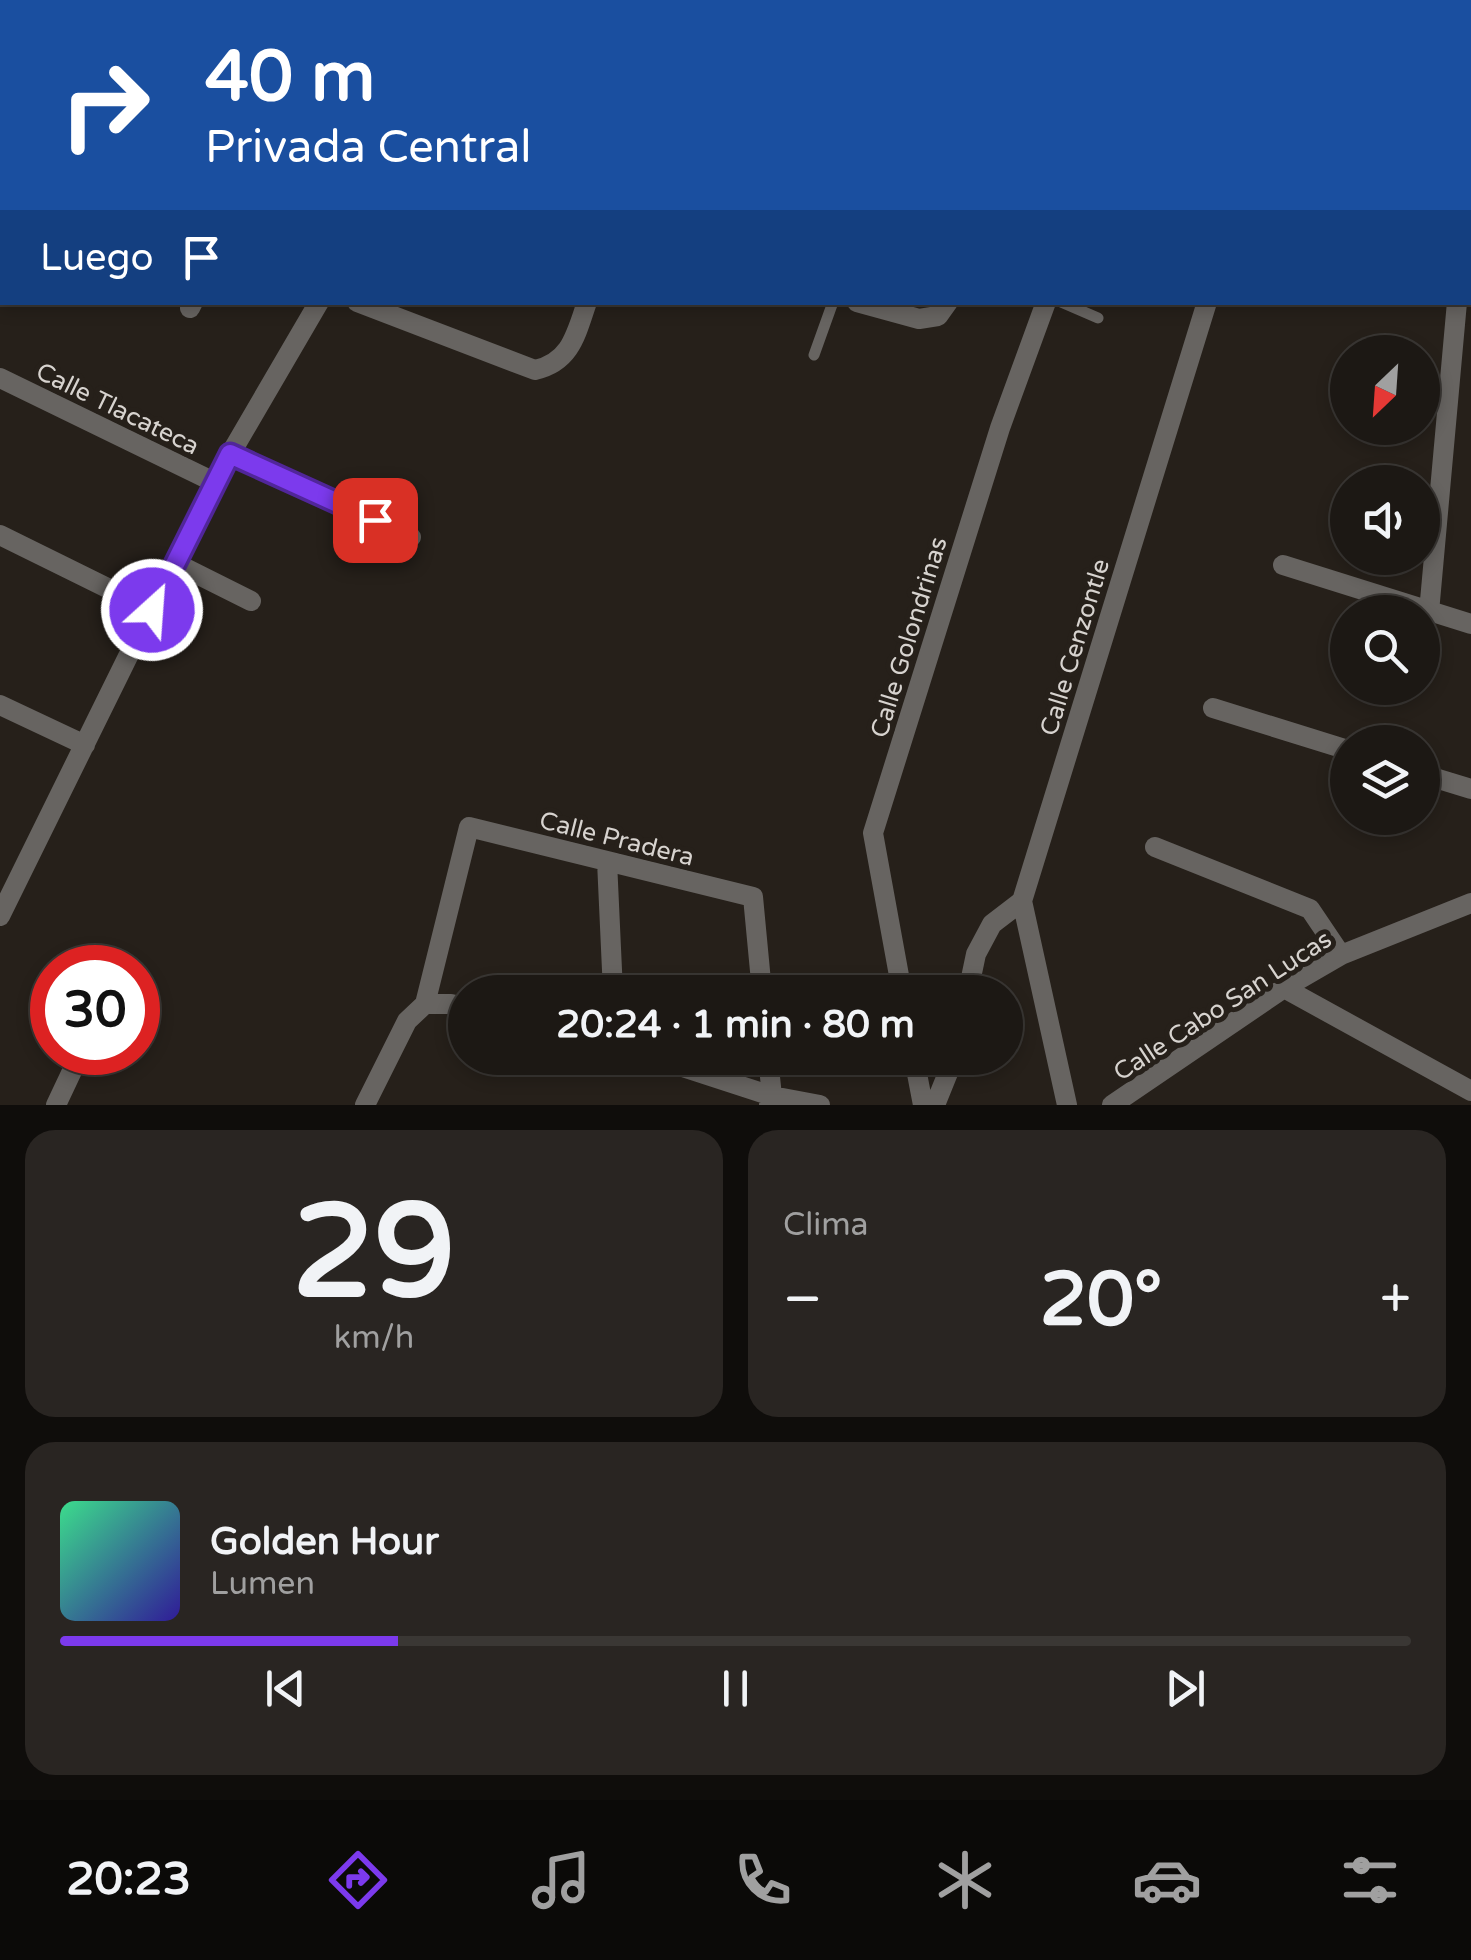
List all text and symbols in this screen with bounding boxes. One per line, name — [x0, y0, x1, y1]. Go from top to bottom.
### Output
text: 40 m — [205, 36, 375, 120]
icon: right — [40, 40, 170, 170]
text: Privada Central — [205, 121, 531, 175]
icon: arrive — [174, 230, 229, 285]
text: Luego — [40, 235, 154, 281]
north arrow — [1330, 335, 1440, 445]
map controls — [1330, 335, 1440, 835]
street label: Calle Tlacateca — [31, 356, 204, 461]
button: sound — [1330, 465, 1440, 575]
pin — [333, 478, 418, 563]
icon: arrive — [348, 493, 403, 548]
street label: Calle Golondrinas — [864, 533, 954, 741]
street label: Calle Cenzontle — [1034, 555, 1116, 739]
position arrow — [100, 558, 204, 662]
button: search — [1330, 595, 1440, 705]
button: layers — [1330, 725, 1440, 835]
street label: Calle Pradera — [536, 805, 697, 873]
street label: Calle Cabo San Lucas — [1108, 924, 1337, 1087]
speed limit sign: 30 — [30, 945, 160, 1075]
text: 20:24 · 1 min · 80 m — [556, 1002, 915, 1048]
text: 29 — [292, 1176, 456, 1332]
text: Clima — [783, 1206, 869, 1244]
text: 20° — [1040, 1255, 1162, 1345]
text: − — [783, 1267, 822, 1333]
text: + — [1380, 1267, 1411, 1333]
text: km/h — [334, 1319, 414, 1357]
text: Golden Hour — [210, 1519, 439, 1565]
text: Lumen — [210, 1565, 315, 1603]
icon: previous — [258, 1661, 313, 1716]
icon: pause — [708, 1661, 763, 1716]
icon: next — [1158, 1661, 1213, 1716]
icon: directions — [323, 1845, 393, 1915]
icon: music — [526, 1845, 596, 1915]
icon: phone — [728, 1845, 798, 1915]
icon: climate — [930, 1845, 1000, 1915]
icon: car — [1132, 1845, 1202, 1915]
icon: filters — [1335, 1845, 1405, 1915]
text: 20:23 — [66, 1853, 191, 1907]

